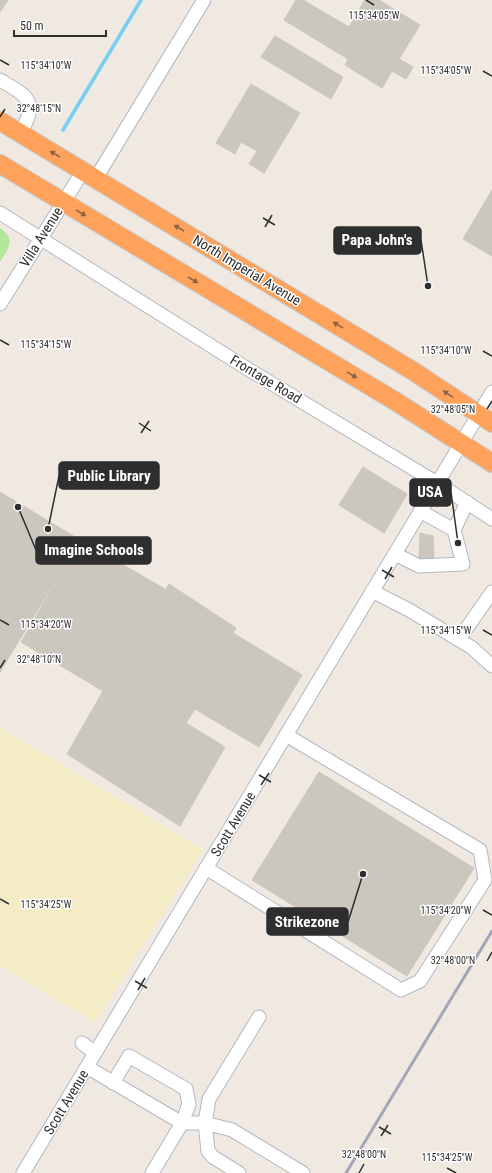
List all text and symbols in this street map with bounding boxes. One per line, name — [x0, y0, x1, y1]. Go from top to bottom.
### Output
text: 115°34'05"W — [349, 10, 400, 21]
scale bar — [14, 12, 106, 38]
text: 50 m — [20, 19, 44, 33]
text: 115°34'10"W — [21, 60, 72, 71]
text: 115°34'05"W — [421, 65, 472, 76]
text: 32°48'15"N — [17, 103, 61, 114]
one-way arrow — [49, 151, 61, 158]
street label: Villa Avenue — [16, 204, 66, 270]
one-way arrow — [75, 209, 87, 216]
one-way arrow — [173, 225, 185, 232]
callout: Papa John's — [334, 227, 421, 254]
text: Papa John's — [341, 231, 413, 249]
street label: North Imperial Avenue — [190, 232, 304, 309]
one-way arrow — [187, 276, 199, 283]
one-way arrow — [333, 321, 343, 329]
text: 115°34'15"W — [21, 339, 72, 350]
text: 115°34'10"W — [421, 345, 472, 356]
street label: Frontage Road — [228, 352, 304, 406]
one-way arrow — [346, 372, 358, 379]
one-way arrow — [443, 390, 453, 398]
text: 32°48'05"N — [431, 404, 475, 415]
callout: Public Library — [59, 462, 159, 489]
text: Public Library — [67, 467, 151, 485]
callout: USA — [410, 479, 451, 506]
text: USA — [417, 483, 443, 501]
callout: Imagine Schools — [36, 537, 151, 564]
text: Imagine Schools — [44, 541, 144, 559]
text: 115°34'20"W — [21, 619, 72, 630]
text: 115°34'15"W — [421, 625, 472, 636]
text: 32°48'10"N — [17, 654, 61, 665]
street label: Scott Avenue — [207, 788, 259, 859]
text: 115°34'25"W — [21, 899, 72, 910]
text: 115°34'20"W — [421, 905, 472, 916]
callout: Strikezone — [267, 908, 348, 935]
text: Strikezone — [275, 913, 339, 931]
text: 32°48'00"N — [431, 955, 475, 966]
street label: Scott Avenue — [40, 1066, 92, 1137]
text: 32°48'00"N — [342, 1149, 386, 1160]
text: 115°34'25"W — [422, 1152, 473, 1163]

